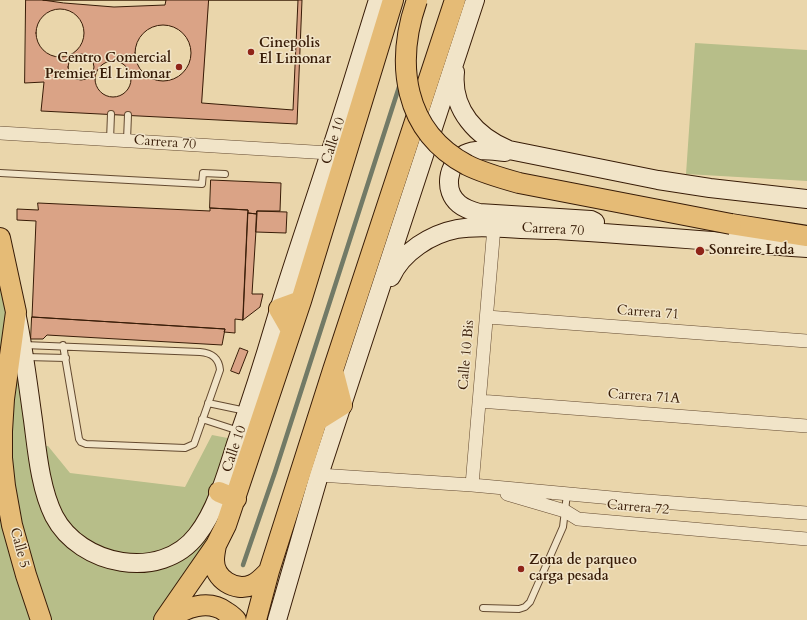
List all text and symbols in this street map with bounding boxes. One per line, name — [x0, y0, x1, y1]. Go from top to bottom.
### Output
place label: Cinepolis El Limonar — [259, 36, 331, 68]
marker: Cinepolis El Limonar — [246, 47, 256, 57]
place label: Centro Comercial Premier El Limonar — [45, 51, 171, 84]
marker: Centro Comercial Premier El Limonar — [174, 62, 184, 72]
street label: Calle 10 — [319, 115, 349, 167]
street label: Carrera 70 — [133, 132, 197, 154]
street label: Carrera 70 — [521, 220, 585, 240]
place label: Sonreire Ltda — [709, 243, 794, 259]
marker: Sonreire Ltda — [694, 245, 706, 257]
street label: Carrera 71 — [616, 302, 680, 324]
street label: Calle 10 Bis — [456, 319, 478, 391]
street label: Carrera 71A — [607, 386, 681, 408]
street label: Calle 10 — [219, 423, 251, 475]
street label: Carrera 72 — [606, 497, 670, 519]
street label: Calle 5 — [6, 526, 32, 570]
place label: Zona de parqueo carga pesada — [529, 553, 637, 586]
marker: Zona de parqueo carga pesada — [516, 564, 526, 574]

